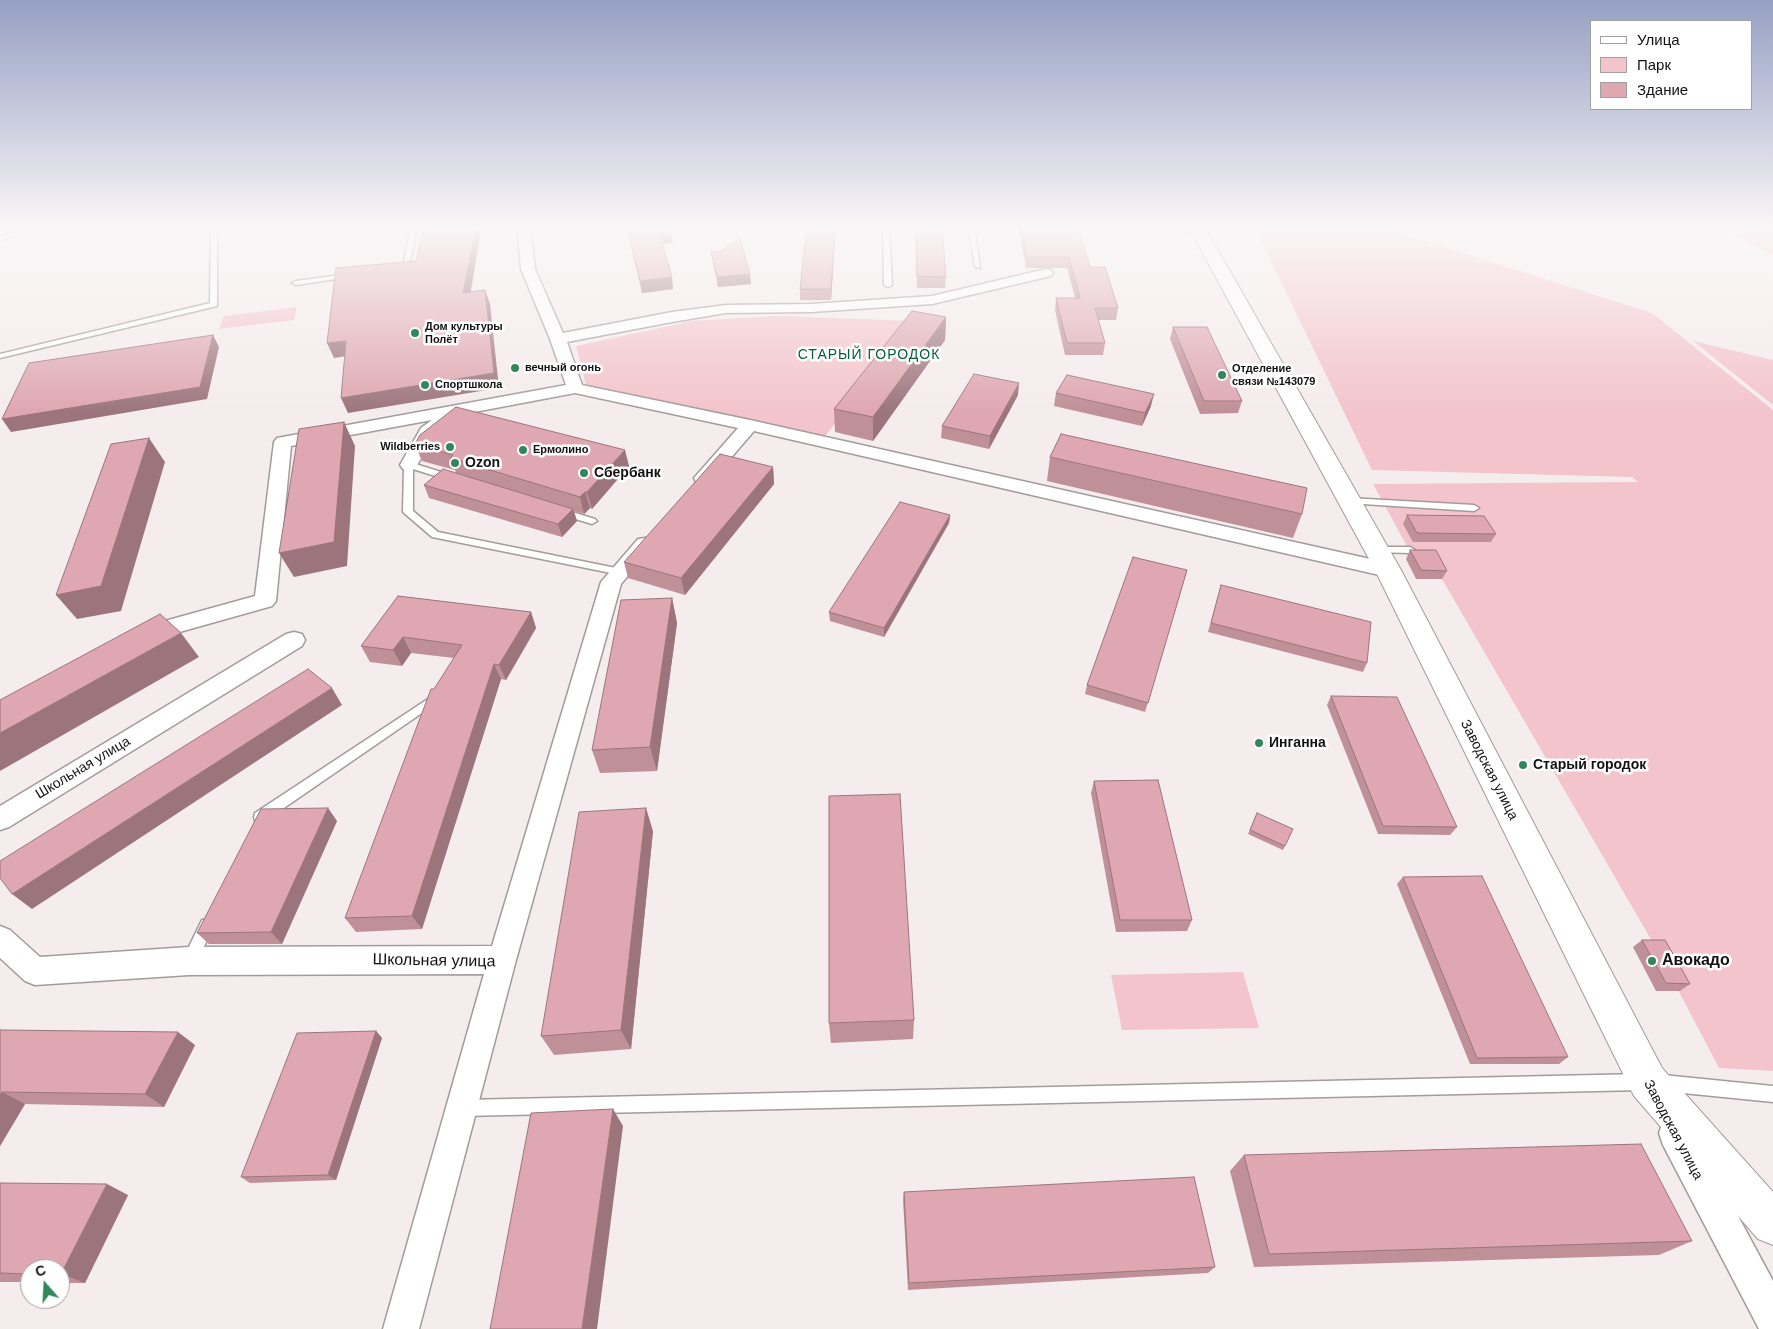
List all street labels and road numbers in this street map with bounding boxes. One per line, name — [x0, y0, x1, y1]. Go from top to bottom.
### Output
street label: Заводская улица — [1456, 717, 1522, 823]
street label: Школьная улица — [33, 733, 133, 803]
street label: Школьная улица — [372, 950, 496, 972]
street label: Заводская улица — [1640, 1077, 1706, 1183]

